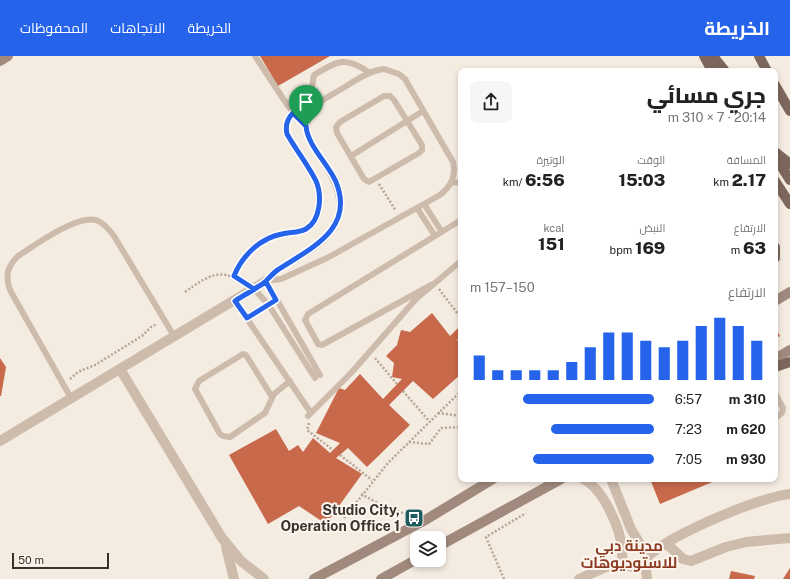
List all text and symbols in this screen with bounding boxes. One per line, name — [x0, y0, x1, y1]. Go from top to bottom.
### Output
text: الخريطة — [704, 17, 770, 39]
text: المحفوظات — [20, 20, 88, 36]
text: الاتجاهات — [110, 20, 166, 36]
text: الخريطة — [188, 20, 231, 36]
button: share — [470, 81, 512, 123]
text: جري مسائي — [647, 82, 766, 108]
pin — [289, 85, 323, 126]
icon: arrive — [295, 91, 317, 113]
text: 20:14 · 7 × 310 m — [668, 110, 766, 125]
text: الوتيرة — [536, 154, 565, 166]
text: الوقت — [637, 154, 665, 166]
text: المسافة — [727, 154, 766, 166]
text: 6:56 — [525, 170, 565, 190]
text: 15:03 — [618, 170, 665, 190]
text: 2.17 — [732, 170, 766, 190]
text: /km — [503, 176, 525, 188]
text: km — [713, 176, 732, 188]
text: kcal — [543, 222, 565, 234]
text: النبض — [639, 222, 665, 234]
text: الارتفاع — [734, 222, 766, 234]
text: 151 — [538, 234, 565, 254]
text: 169 — [635, 238, 665, 258]
text: 63 — [743, 238, 766, 258]
text: bpm — [610, 244, 635, 256]
text: m — [731, 244, 743, 256]
text: 150–157 m — [470, 280, 535, 295]
text: الارتفاع — [728, 285, 766, 300]
text: 6:57 — [675, 392, 702, 407]
text: 310 m — [729, 392, 766, 407]
text: 7:23 — [675, 422, 702, 437]
text: 620 m — [726, 422, 766, 437]
text: 7:05 — [675, 452, 702, 467]
text: 930 m — [726, 452, 766, 467]
place label: Studio City, Operation Office 1 — [280, 502, 400, 534]
bus stop icon: Studio City, Operation Office 1 — [403, 507, 425, 529]
map controls — [410, 531, 446, 567]
button: layers — [410, 531, 446, 567]
district label: مدينة دبي للاستوديوهات — [581, 537, 677, 572]
scale bar — [12, 551, 109, 570]
text: 50 m — [18, 554, 44, 566]

